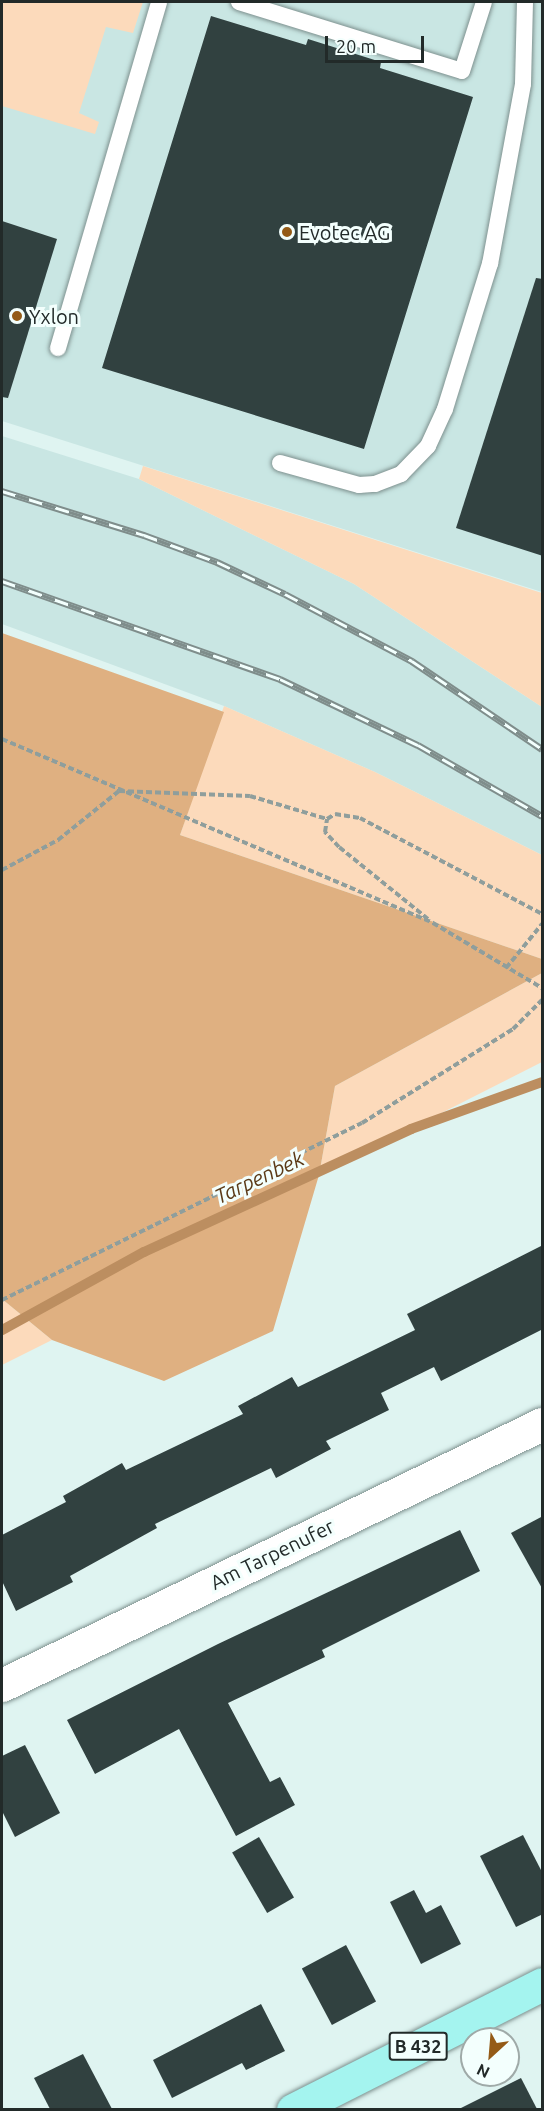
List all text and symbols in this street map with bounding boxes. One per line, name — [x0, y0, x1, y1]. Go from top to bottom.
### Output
scale bar — [328, 24, 427, 62]
text: 20 m — [336, 36, 376, 56]
place label: Evotec AG — [299, 220, 390, 244]
marker: Evotec AG — [280, 225, 294, 239]
place label: Yxlon — [29, 304, 79, 328]
marker: Yxlon — [10, 309, 24, 323]
water label: Tarpenbek — [210, 1145, 308, 1209]
street label: Am Tarpenufer — [206, 1514, 338, 1594]
north arrow — [460, 2027, 520, 2087]
road number: B 432 — [388, 2031, 448, 2061]
text: N — [474, 2061, 492, 2082]

